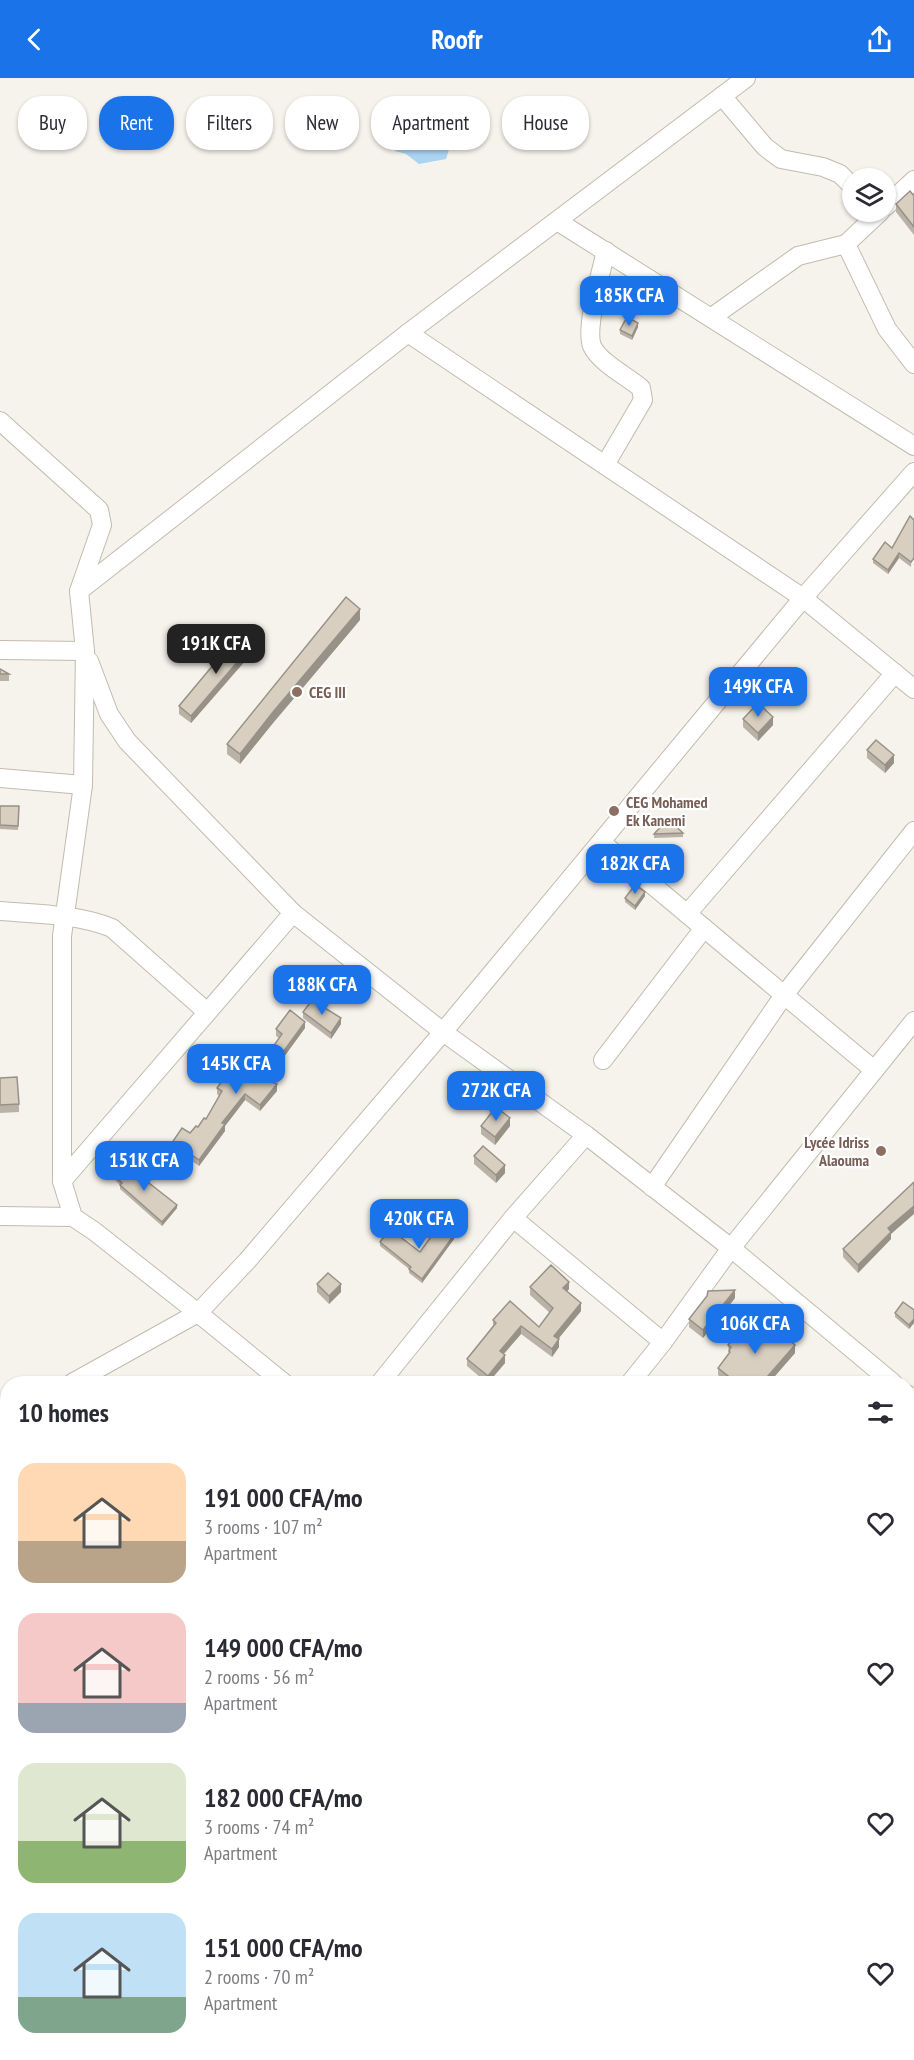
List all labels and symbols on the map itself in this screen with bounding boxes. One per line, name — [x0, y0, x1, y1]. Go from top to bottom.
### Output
pin: 185K CFA — [567, 276, 691, 327]
pin: 191K CFA — [154, 624, 278, 675]
pin: 149K CFA — [696, 667, 820, 718]
place label: CEG III — [309, 682, 346, 702]
marker: CEG III — [290, 685, 304, 699]
place label: CEG Mohamed Ek Kanemi — [626, 792, 708, 830]
marker: CEG Mohamed Ek Kanemi — [607, 804, 621, 818]
pin: 182K CFA — [573, 844, 697, 895]
pin: 188K CFA — [260, 965, 384, 1016]
pin: 145K CFA — [174, 1044, 298, 1095]
pin: 272K CFA — [434, 1071, 558, 1122]
place label: Lycée Idriss Alaouma — [804, 1132, 869, 1170]
pin: 151K CFA — [82, 1141, 206, 1192]
marker: Lycée Idriss Alaouma — [874, 1144, 888, 1158]
pin: 420K CFA — [357, 1199, 481, 1250]
pin: 106K CFA — [693, 1304, 817, 1355]

